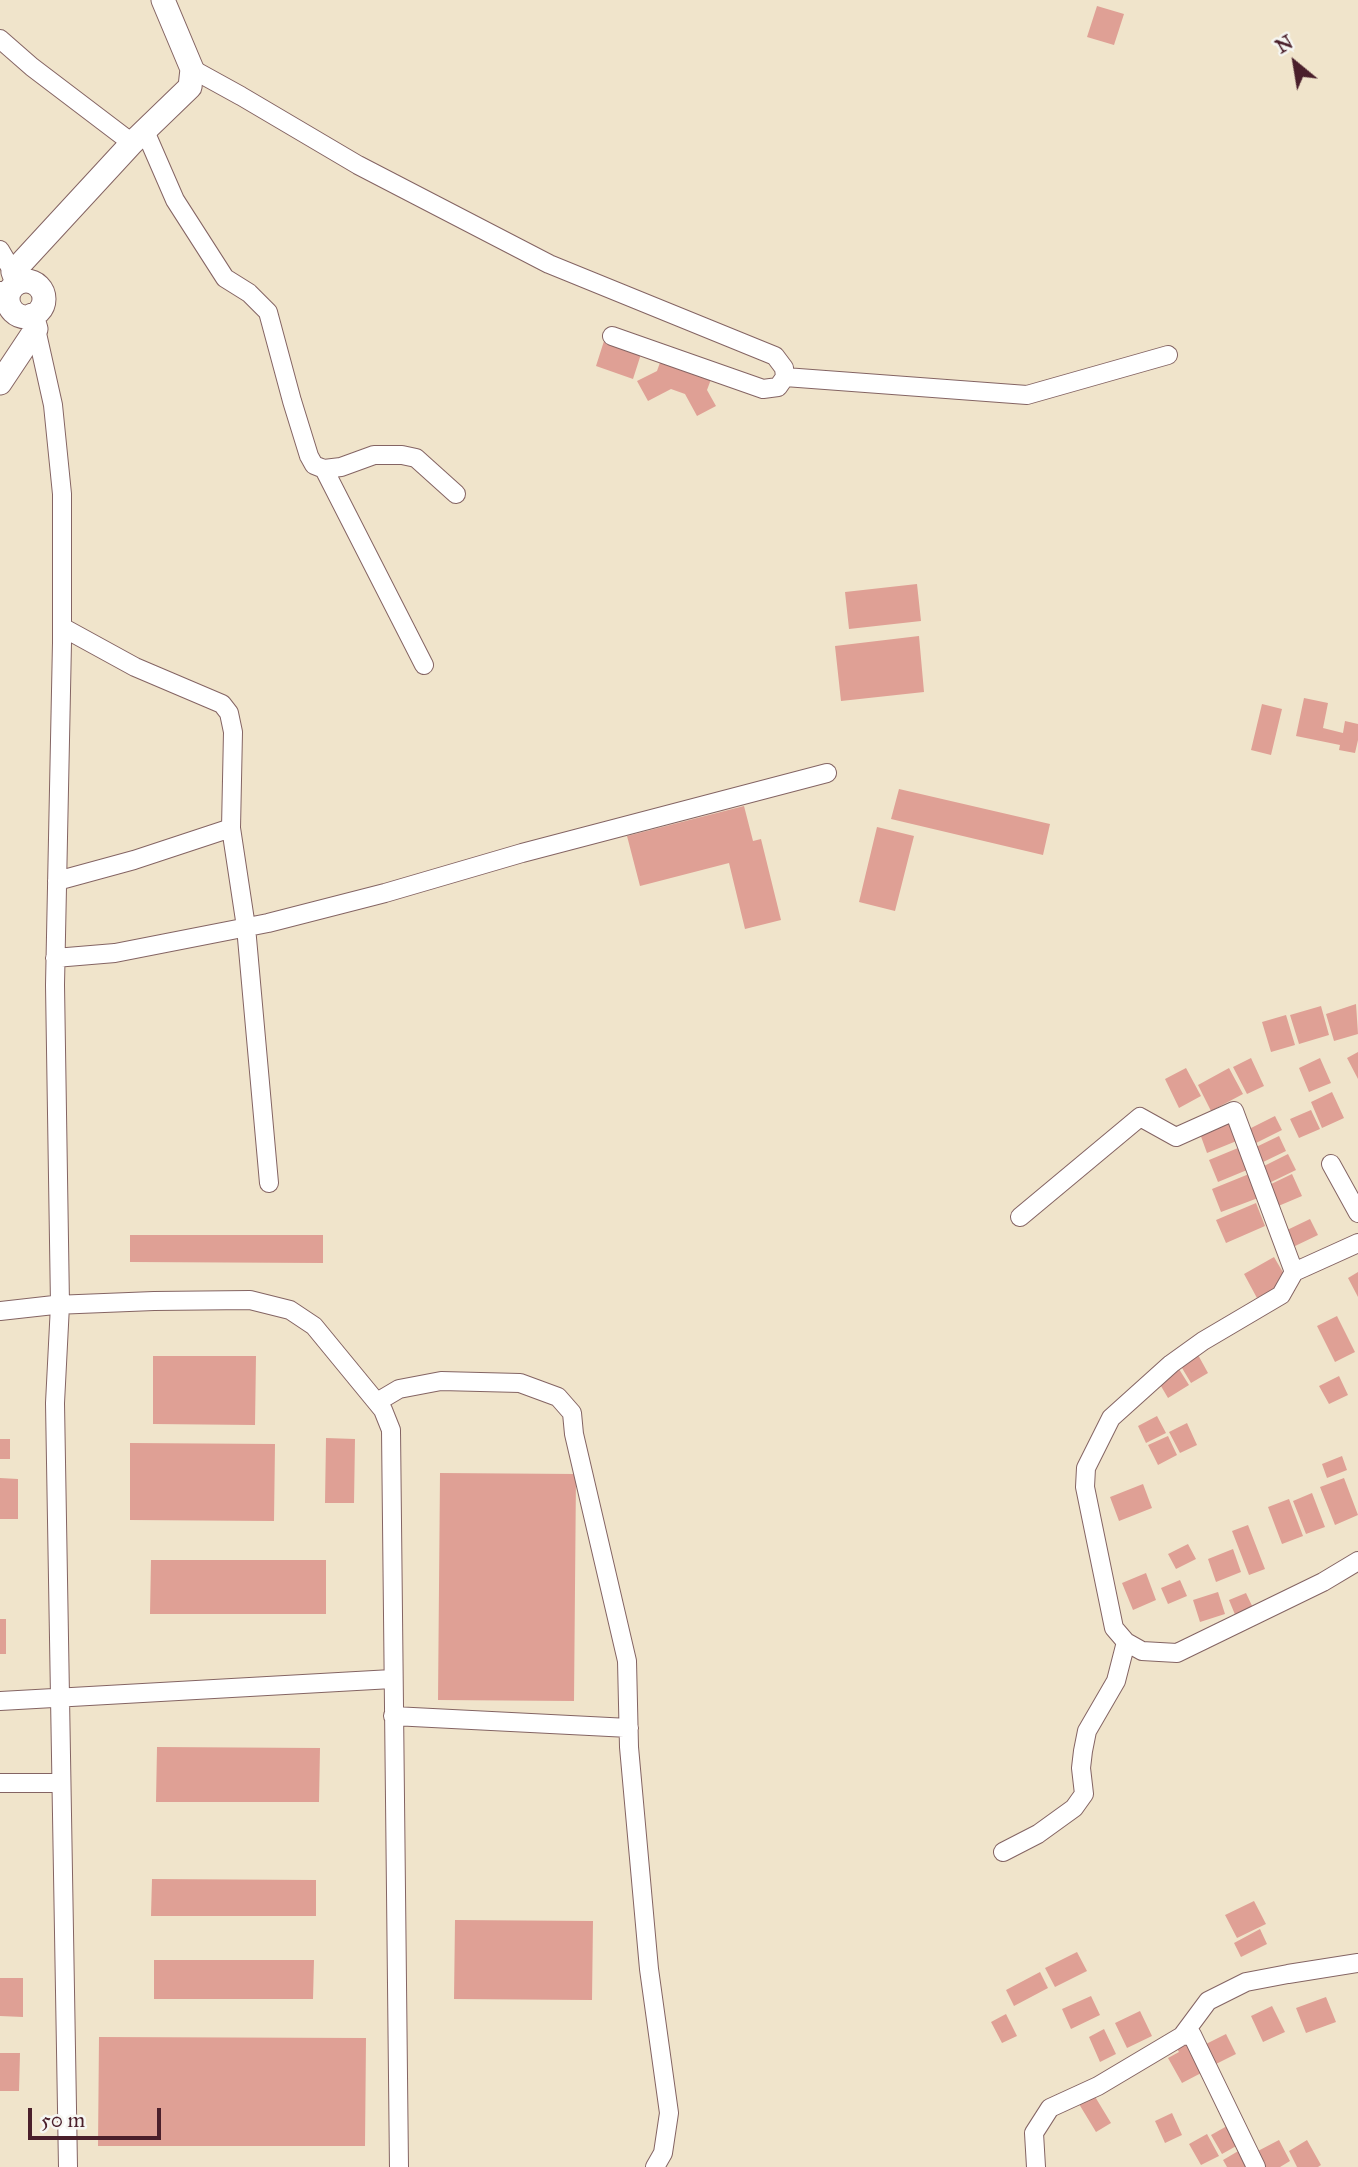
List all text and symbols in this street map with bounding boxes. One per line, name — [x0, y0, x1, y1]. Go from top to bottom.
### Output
north arrow — [1260, 28, 1330, 98]
text: N — [1272, 30, 1297, 58]
scale bar — [32, 2094, 164, 2138]
text: 50 m — [41, 2107, 85, 2133]

